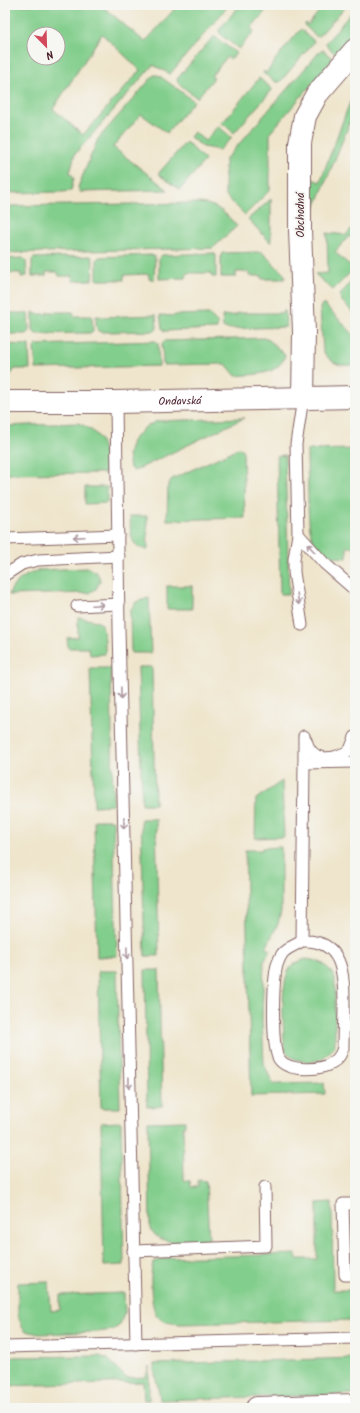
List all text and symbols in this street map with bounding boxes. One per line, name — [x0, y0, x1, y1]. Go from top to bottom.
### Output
north arrow — [26, 26, 66, 66]
text: N — [43, 45, 56, 64]
street label: Obchodná — [292, 191, 310, 237]
street label: Ondavská — [158, 392, 203, 411]
one-way arrow — [73, 533, 86, 540]
one-way arrow — [307, 544, 316, 554]
one-way arrow — [294, 592, 302, 605]
one-way arrow — [91, 601, 104, 609]
one-way arrow — [117, 686, 125, 699]
one-way arrow — [120, 816, 128, 829]
one-way arrow — [123, 946, 130, 959]
one-way arrow — [126, 1076, 133, 1089]

